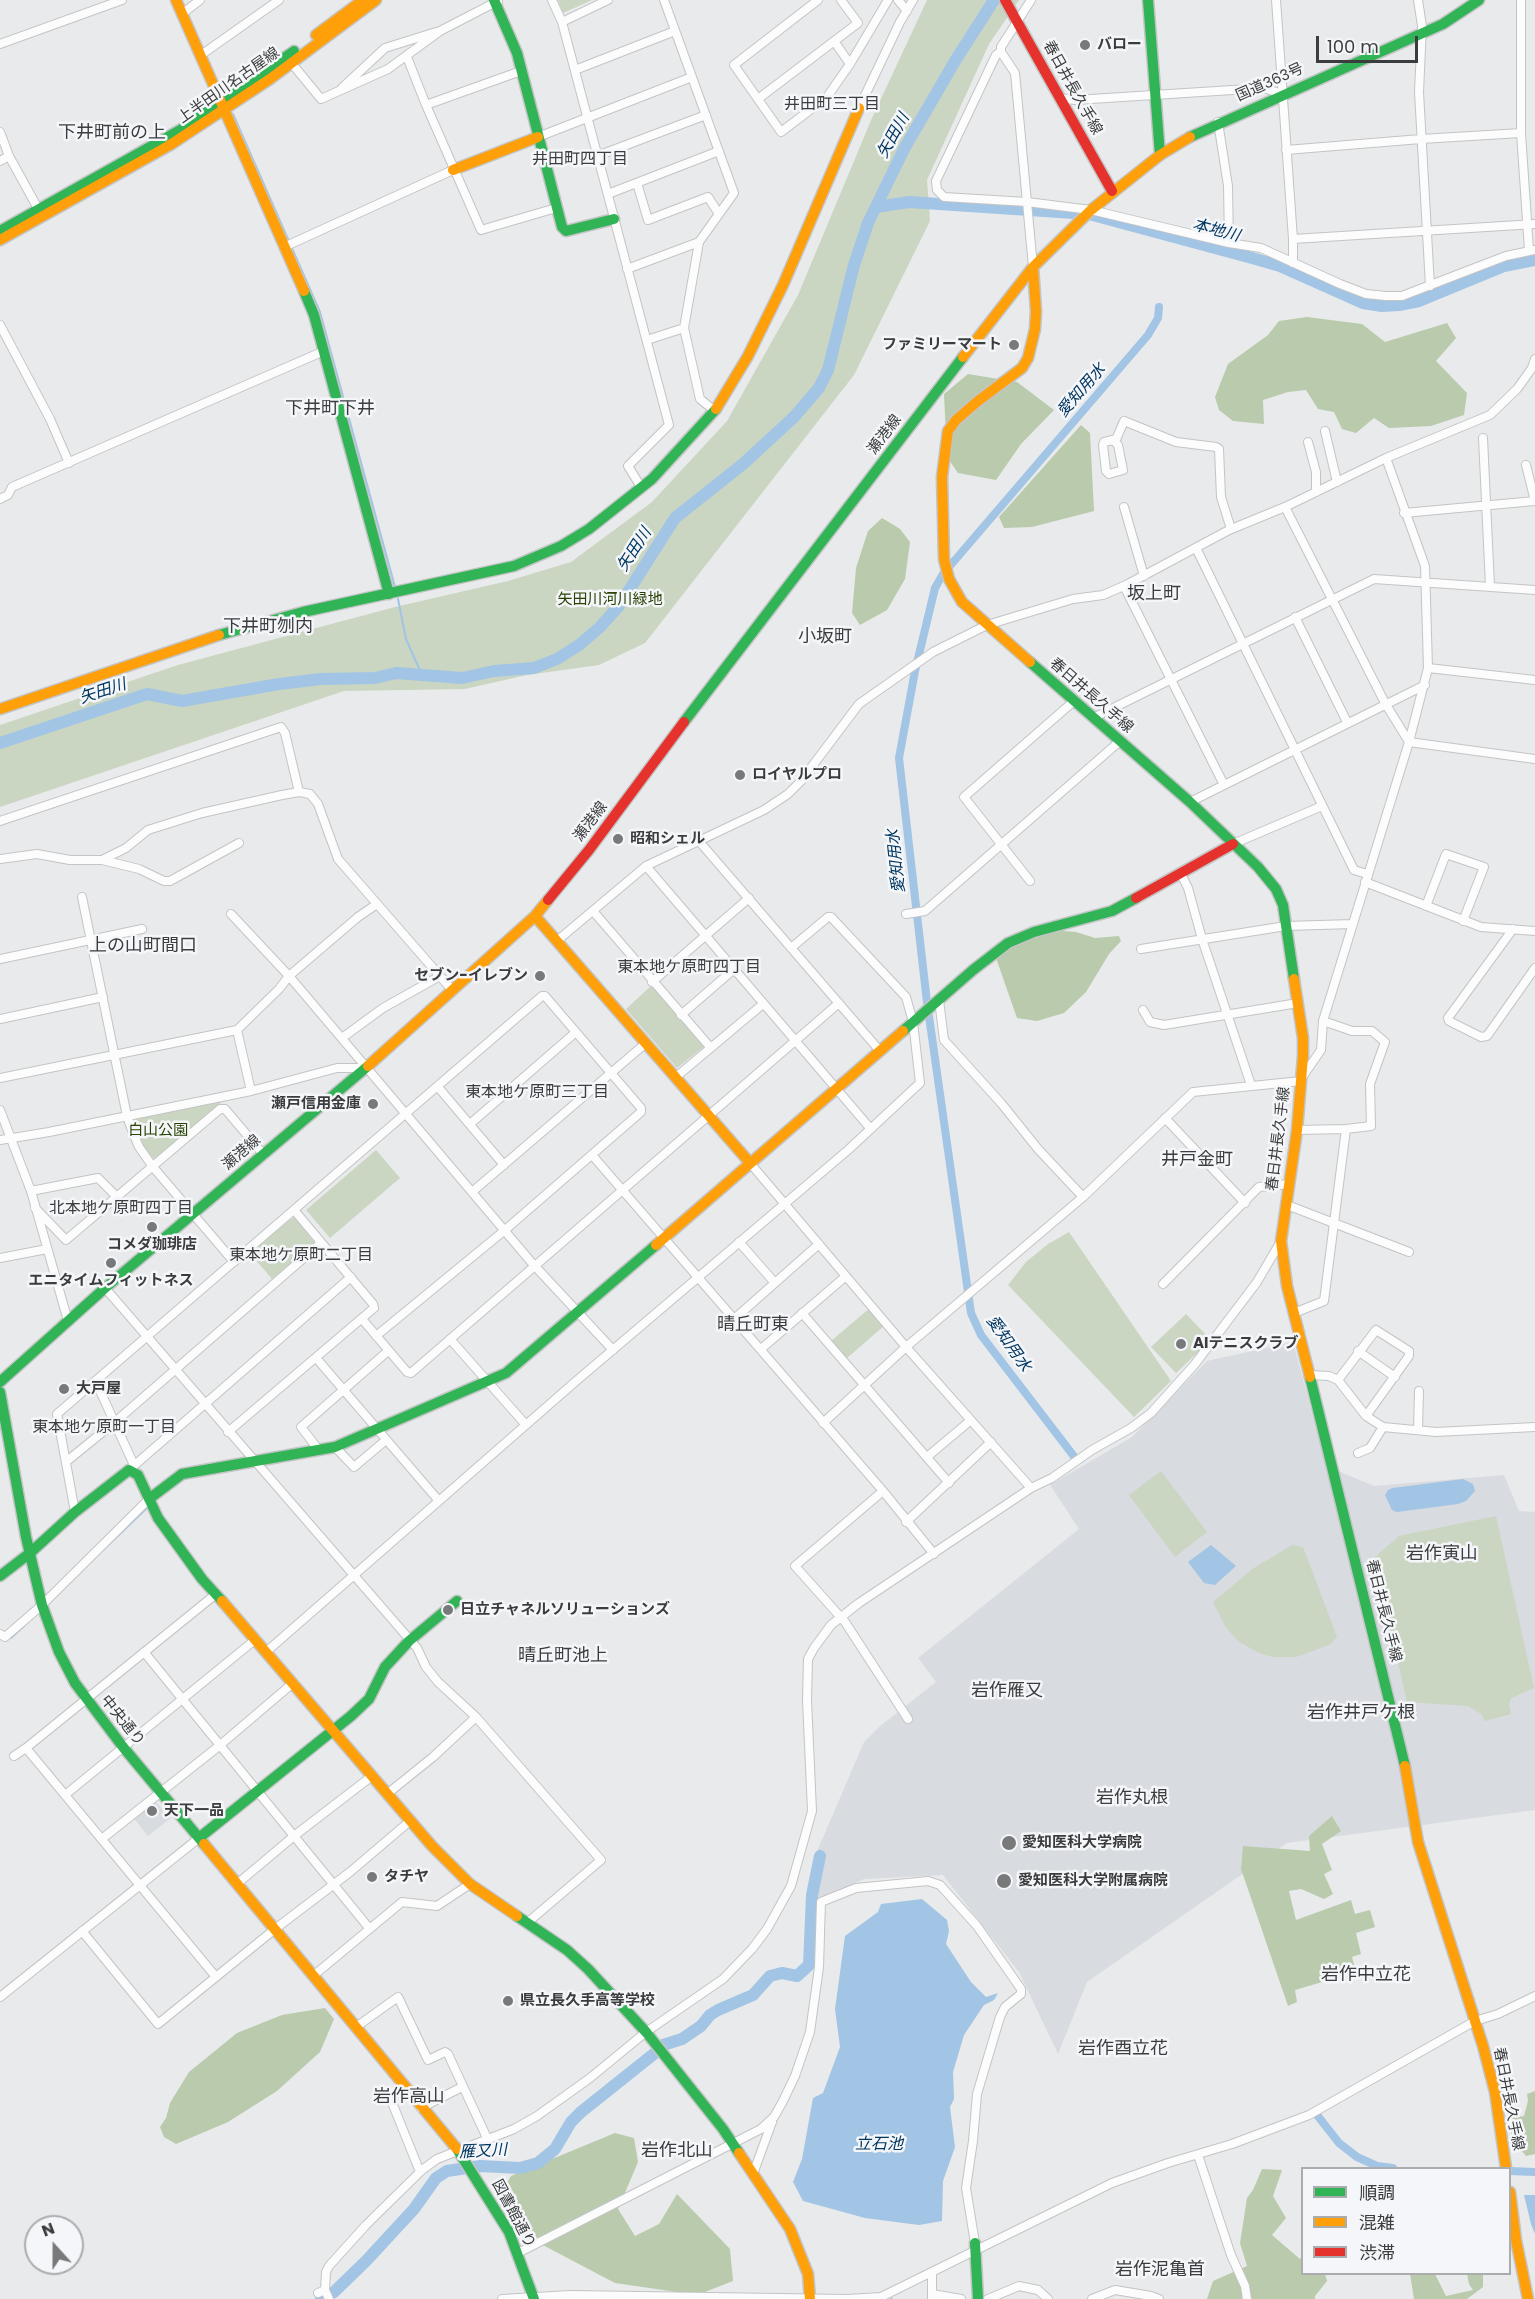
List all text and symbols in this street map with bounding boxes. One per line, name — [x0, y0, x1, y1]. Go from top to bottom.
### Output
scale bar — [1319, 24, 1421, 62]
text: 100 m — [1327, 34, 1379, 59]
place label: バロー — [1097, 36, 1142, 54]
street label: 春日井長久手線 — [1039, 38, 1105, 138]
marker: バロー — [1078, 38, 1092, 52]
street label: 上半田川名古屋線 — [175, 44, 283, 128]
street label: 国道363号 — [1233, 60, 1307, 106]
district label: 井田町三丁目 — [784, 95, 880, 115]
water label: 矢田川 — [874, 110, 914, 162]
district label: 下井町前の上 — [58, 122, 166, 144]
district label: 井田町四丁目 — [532, 150, 628, 170]
water label: 本地川 — [1190, 216, 1242, 246]
place label: ファミリーマート — [882, 336, 1002, 354]
marker: ファミリーマート — [1007, 338, 1021, 352]
water label: 愛知用水 — [1054, 361, 1110, 421]
district label: 下井町下井 — [285, 398, 375, 420]
street label: 瀬港線 — [864, 412, 906, 458]
water label: 矢田川 — [614, 525, 656, 575]
district label: 坂上町 — [1127, 583, 1181, 605]
park label: 矢田川河川緑地 — [558, 591, 662, 609]
district label: 下井町刎内 — [223, 616, 313, 638]
district label: 小坂町 — [798, 626, 852, 648]
street label: 春日井長久手線 — [1045, 655, 1137, 737]
water label: 矢田川 — [77, 675, 129, 709]
place label: ロイヤルプロ — [752, 766, 842, 784]
marker: ロイヤルプロ — [733, 768, 747, 782]
street label: 瀬港線 — [570, 799, 612, 845]
water label: 愛知用水 — [884, 828, 910, 894]
place label: 昭和シェル — [630, 830, 705, 848]
marker: 昭和シェル — [611, 832, 625, 846]
district label: 上の山町間口 — [89, 935, 197, 957]
district label: 東本地ケ原町四丁目 — [617, 958, 761, 978]
place label: セブン-イレブン — [414, 967, 528, 985]
marker: セブン-イレブン — [533, 969, 547, 983]
district label: 東本地ケ原町三丁目 — [465, 1083, 609, 1103]
street label: 春日井長久手線 — [1264, 1086, 1294, 1192]
place label: 瀬戸信用金庫 — [271, 1095, 361, 1113]
marker: 瀬戸信用金庫 — [366, 1097, 380, 1111]
park label: 白山公園 — [128, 1122, 188, 1140]
street label: 瀬港線 — [219, 1131, 265, 1175]
district label: 井戸金町 — [1161, 1149, 1233, 1171]
district label: 北本地ケ原町四丁目 — [49, 1199, 193, 1219]
marker: コメダ珈琲店 — [145, 1220, 159, 1234]
place label: コメダ珈琲店 — [107, 1236, 197, 1254]
district label: 東本地ケ原町二丁目 — [229, 1246, 373, 1266]
marker: エニタイムフィットネス — [104, 1256, 118, 1270]
place label: エニタイムフィットネス — [29, 1272, 193, 1290]
water label: 愛知用水 — [982, 1312, 1034, 1376]
district label: 晴丘町東 — [717, 1314, 789, 1336]
place label: AIテニスクラブ — [1193, 1335, 1298, 1353]
marker: AIテニスクラブ — [1174, 1337, 1188, 1351]
place label: 大戸屋 — [76, 1380, 121, 1398]
marker: 大戸屋 — [57, 1382, 71, 1396]
district label: 東本地ケ原町一丁目 — [32, 1418, 176, 1438]
district label: 岩作寅山 — [1406, 1543, 1478, 1565]
street label: 春日井長久手線 — [1362, 1558, 1404, 1664]
place label: 日立チャネルソリューションズ — [460, 1601, 670, 1619]
marker: 日立チャネルソリューションズ — [441, 1603, 455, 1617]
district label: 晴丘町池上 — [518, 1645, 608, 1667]
district label: 岩作雁又 — [971, 1680, 1043, 1702]
street label: 中央通り — [96, 1692, 148, 1750]
district label: 岩作井戸ケ根 — [1307, 1702, 1415, 1724]
district label: 岩作丸根 — [1096, 1787, 1168, 1809]
place label: 天下一品 — [164, 1802, 224, 1820]
marker: 天下一品 — [145, 1804, 159, 1818]
marker: 愛知医科大学病院 — [1000, 1834, 1018, 1852]
place label: 愛知医科大学病院 — [1022, 1834, 1142, 1852]
place label: タチヤ — [384, 1868, 429, 1886]
marker: タチヤ — [365, 1870, 379, 1884]
marker: 愛知医科大学附属病院 — [995, 1872, 1013, 1890]
place label: 愛知医科大学附属病院 — [1018, 1872, 1168, 1890]
district label: 岩作中立花 — [1321, 1964, 1411, 1986]
place label: 県立長久手高等学校 — [520, 1992, 655, 2010]
marker: 県立長久手高等学校 — [501, 1994, 515, 2008]
district label: 岩作酉立花 — [1078, 2038, 1168, 2060]
street label: 春日井長久手線 — [1489, 2046, 1527, 2152]
district label: 岩作高山 — [373, 2086, 445, 2108]
water label: 立石池 — [855, 2135, 903, 2155]
district label: 岩作北山 — [641, 2140, 713, 2162]
water label: 雁又川 — [459, 2141, 507, 2163]
legend — [1301, 2167, 1511, 2275]
street label: 図書館通り — [487, 2177, 539, 2251]
text: 順調 — [1359, 2180, 1395, 2205]
text: 混雑 — [1359, 2210, 1395, 2235]
north arrow — [24, 2215, 84, 2275]
text: N — [38, 2217, 58, 2242]
text: 渋滞 — [1359, 2240, 1395, 2265]
district label: 岩作泥亀首 — [1115, 2259, 1205, 2281]

